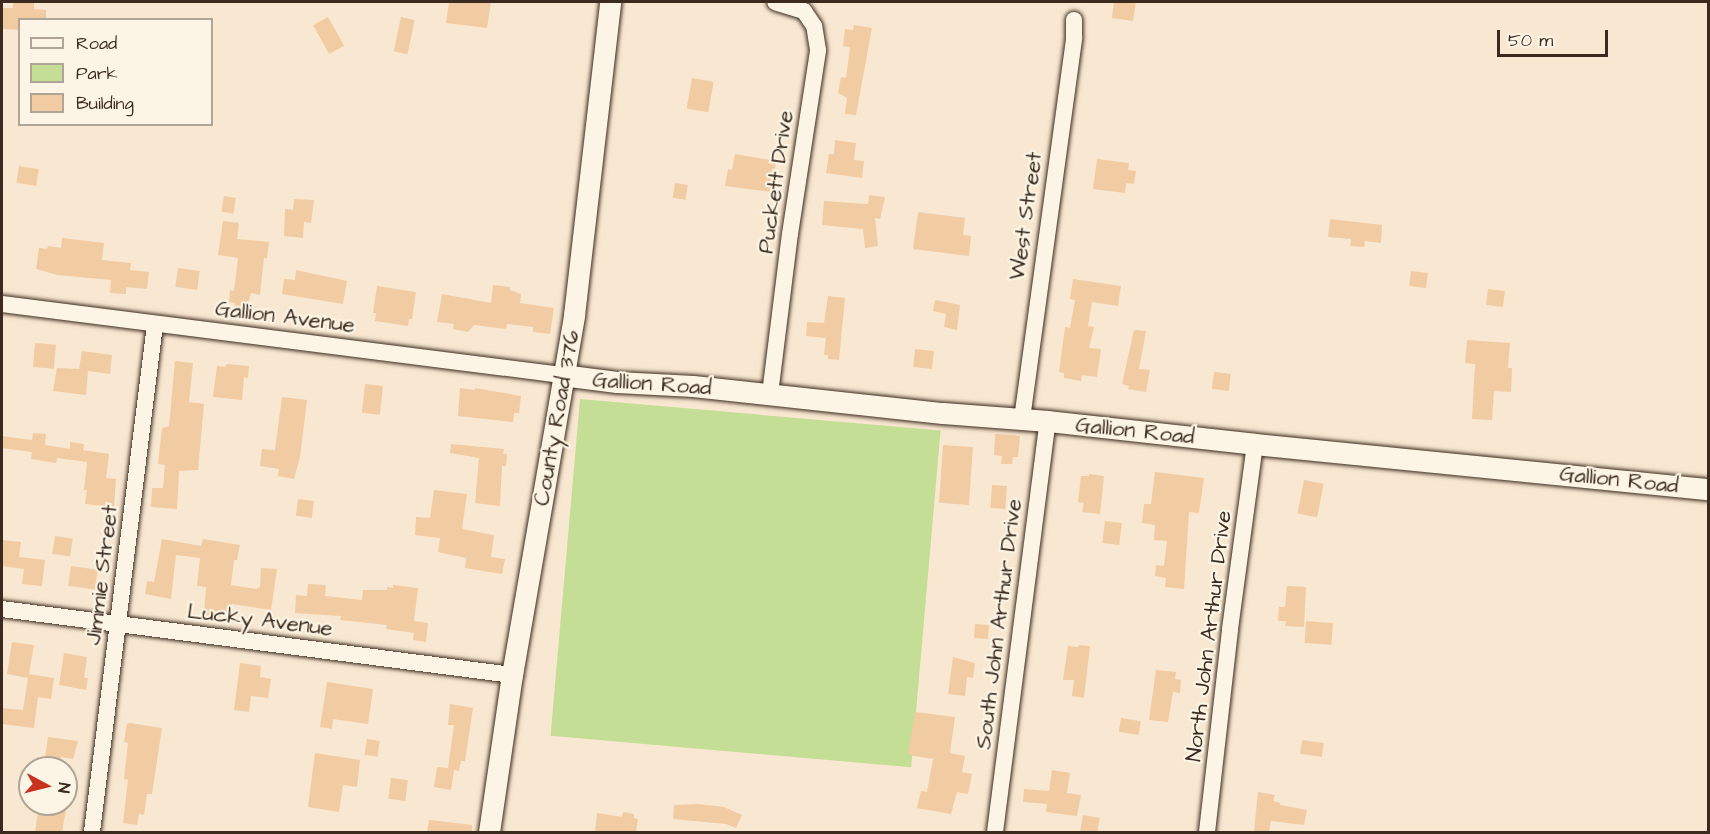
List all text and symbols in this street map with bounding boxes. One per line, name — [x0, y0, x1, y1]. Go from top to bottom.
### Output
legend — [18, 18, 213, 126]
scale bar — [1500, 18, 1611, 56]
text: 50 m — [1508, 28, 1553, 53]
text: Road — [76, 31, 117, 56]
text: Park — [76, 61, 118, 86]
text: Building — [76, 91, 134, 116]
street label: Puckett Drive — [753, 109, 799, 255]
street label: West Street — [1004, 150, 1048, 282]
street label: Gallion Avenue — [214, 295, 356, 339]
street label: County Road 376 — [529, 328, 585, 508]
street label: Gallion Road — [592, 367, 712, 401]
street label: Gallion Road — [1074, 412, 1196, 450]
street label: Gallion Road — [1558, 461, 1680, 499]
street label: South John Arthur Drive — [971, 497, 1027, 751]
street label: Jimmie Street — [80, 503, 124, 647]
street label: North John Arthur Drive — [1180, 509, 1238, 763]
street label: Lucky Avenue — [186, 598, 334, 642]
north arrow — [18, 756, 78, 816]
text: N — [52, 782, 75, 794]

